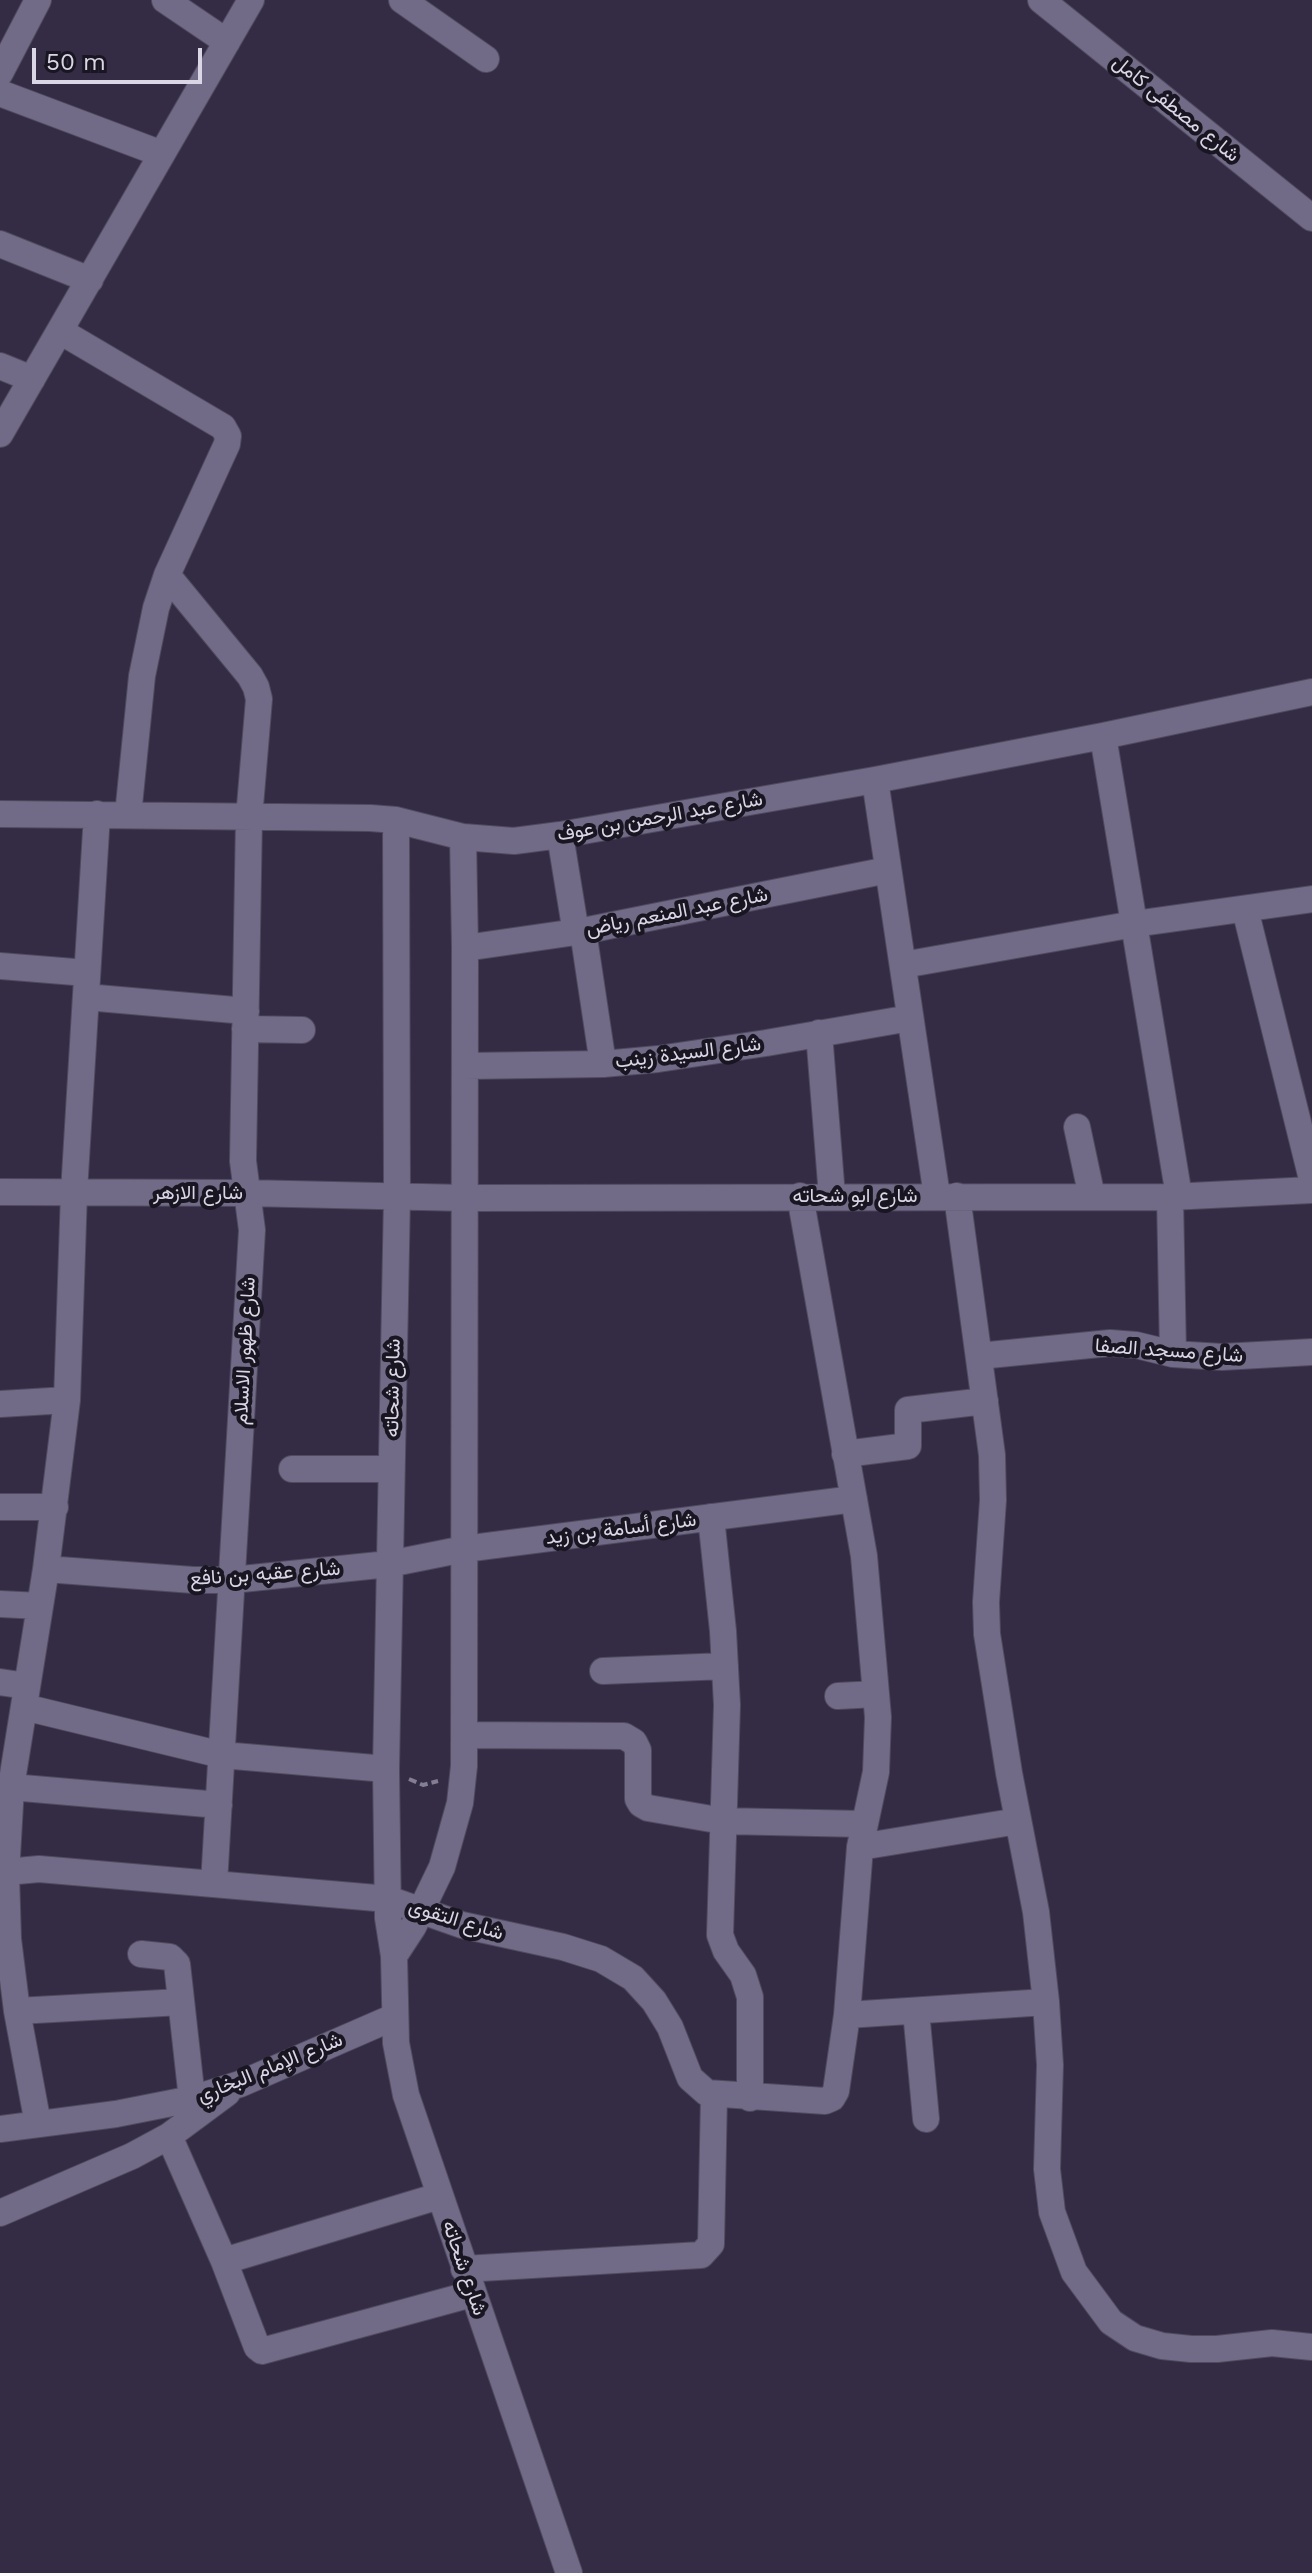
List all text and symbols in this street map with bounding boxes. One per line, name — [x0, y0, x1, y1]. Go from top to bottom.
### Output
scale bar — [36, 32, 206, 82]
text: 50 m — [46, 48, 106, 76]
street label: شارع مصطفى كامل — [1108, 50, 1244, 168]
street label: شارع عبد الرحمن بن عوف — [555, 787, 765, 847]
street label: شارع عبد المنعم رياض — [584, 883, 770, 941]
street label: شارع السيدة زينب — [614, 1032, 762, 1074]
street label: شارع الازهر — [153, 1181, 243, 1205]
street label: شارع ابو شحاته — [793, 1184, 917, 1208]
street label: شارع ظهور الاسلام — [229, 1276, 261, 1426]
street label: شارع مسجد الصفا — [1094, 1334, 1244, 1368]
street label: شارع شحاته — [380, 1338, 406, 1438]
street label: شارع أسامة بن زيد — [544, 1508, 698, 1550]
street label: شارع عقبه بن نافع — [189, 1557, 341, 1591]
street label: شارع التقوى — [406, 1894, 506, 1946]
street label: شارع الإمام البخاري — [194, 2028, 346, 2108]
street label: شارع شحاته — [437, 2217, 491, 2319]

